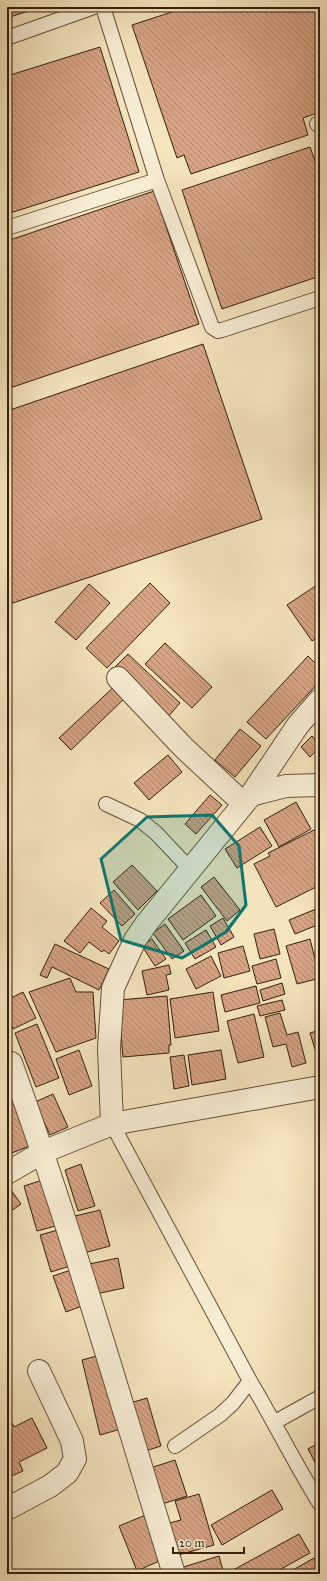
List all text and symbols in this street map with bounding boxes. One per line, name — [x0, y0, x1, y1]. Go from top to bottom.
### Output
scale bar — [173, 1529, 244, 1555]
text: 20 m — [179, 1536, 205, 1550]

